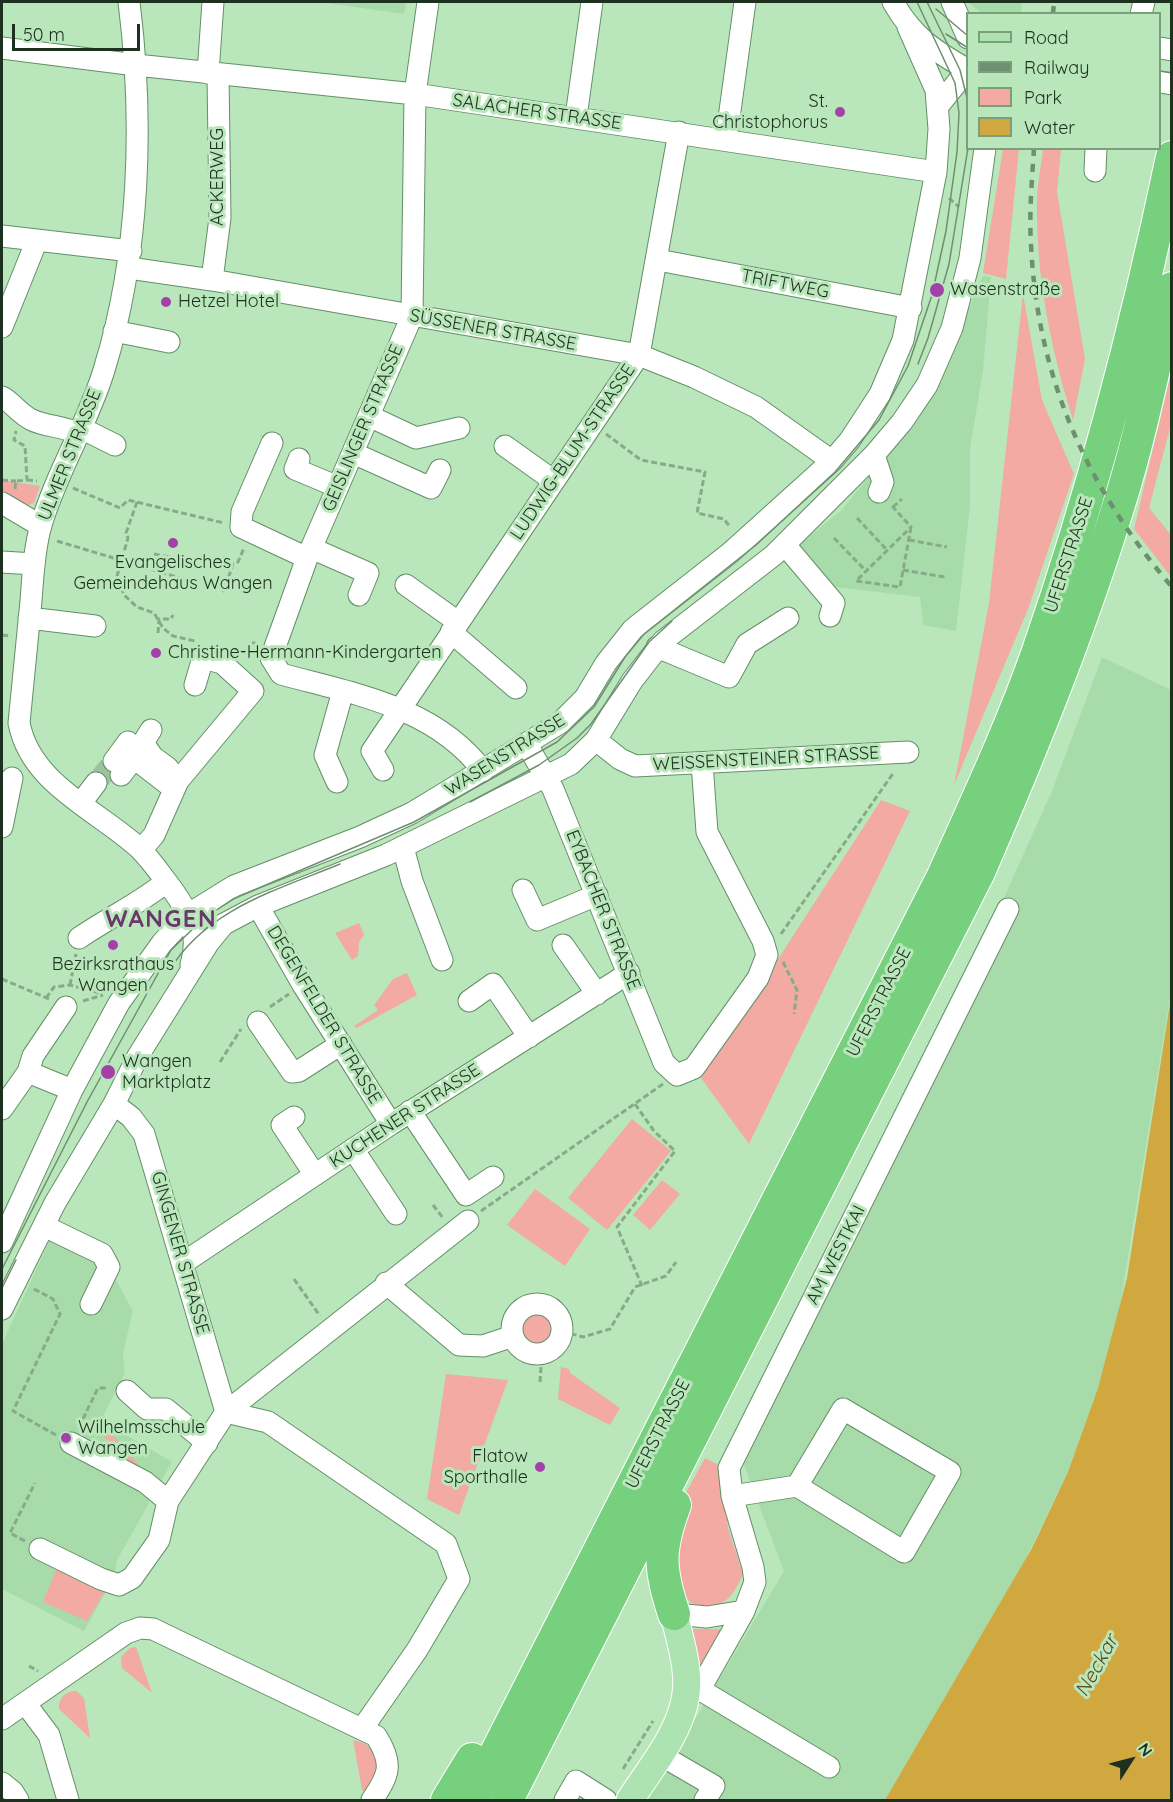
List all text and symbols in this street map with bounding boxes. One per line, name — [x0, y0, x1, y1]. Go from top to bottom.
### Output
scale bar — [15, 12, 142, 50]
legend — [966, 12, 1161, 150]
text: 50 m — [23, 23, 65, 46]
text: Road — [1024, 26, 1069, 49]
text: Railway — [1024, 56, 1090, 79]
text: Park — [1024, 86, 1062, 109]
street label: SALACHER STRASSE — [451, 89, 623, 135]
place label: St. Christophorus — [712, 91, 828, 134]
marker: St. Christophorus — [833, 105, 847, 119]
text: Water — [1024, 116, 1075, 139]
street label: ACKERWEG — [207, 128, 229, 226]
street label: TRIFTWEG — [739, 265, 831, 303]
place label: Wasenstraße — [950, 279, 1060, 301]
marker: Wasenstraße — [928, 281, 946, 299]
place label: Hetzel Hotel — [178, 291, 279, 313]
marker: Hetzel Hotel — [159, 295, 173, 309]
street label: SÜSSENER STRASSE — [408, 305, 578, 355]
street label: GEISLINGER STRASSE — [318, 341, 408, 515]
street label: LUDWIG-BLUM-STRASSE — [506, 360, 640, 544]
street label: ULMER STRASSE — [34, 386, 106, 524]
street label: UFERSTRASSE — [1040, 494, 1098, 616]
marker: Evangelisches Gemeindehaus Wangen — [166, 536, 180, 550]
place label: Evangelisches Gemeindehaus Wangen — [73, 552, 273, 594]
place label: Christine-Hermann-Kindergarten — [168, 642, 442, 664]
marker: Christine-Hermann-Kindergarten — [149, 646, 163, 660]
street label: WASENSTRASSE — [441, 709, 569, 801]
street label: WEISSENSTEINER STRASSE — [652, 742, 880, 776]
street label: EYBACHER STRASSE — [561, 827, 645, 993]
district label: WANGEN — [105, 906, 217, 934]
street label: DEGENFELDER STRASSE — [262, 922, 386, 1108]
marker: Bezirksrathaus Wangen — [106, 938, 120, 952]
street label: UFERSTRASSE — [842, 943, 916, 1061]
place label: Bezirksrathaus Wangen — [52, 954, 174, 996]
place label: Wangen Marktplatz — [122, 1051, 211, 1094]
street label: KUCHENER STRASSE — [326, 1059, 484, 1173]
marker: Wangen Marktplatz — [99, 1063, 117, 1081]
street label: GINGENER STRASSE — [146, 1169, 214, 1337]
street label: AM WESTKAI — [802, 1202, 870, 1308]
street label: UFERSTRASSE — [621, 1375, 695, 1493]
place label: Wilhelmsschule Wangen — [78, 1417, 205, 1460]
marker: Wilhelmsschule Wangen — [59, 1431, 73, 1445]
place label: Flatow Sporthalle — [444, 1446, 528, 1488]
marker: Flatow Sporthalle — [533, 1460, 547, 1474]
water label: Neckar — [1070, 1631, 1124, 1701]
north arrow — [1101, 1730, 1161, 1790]
text: N — [1134, 1739, 1157, 1760]

